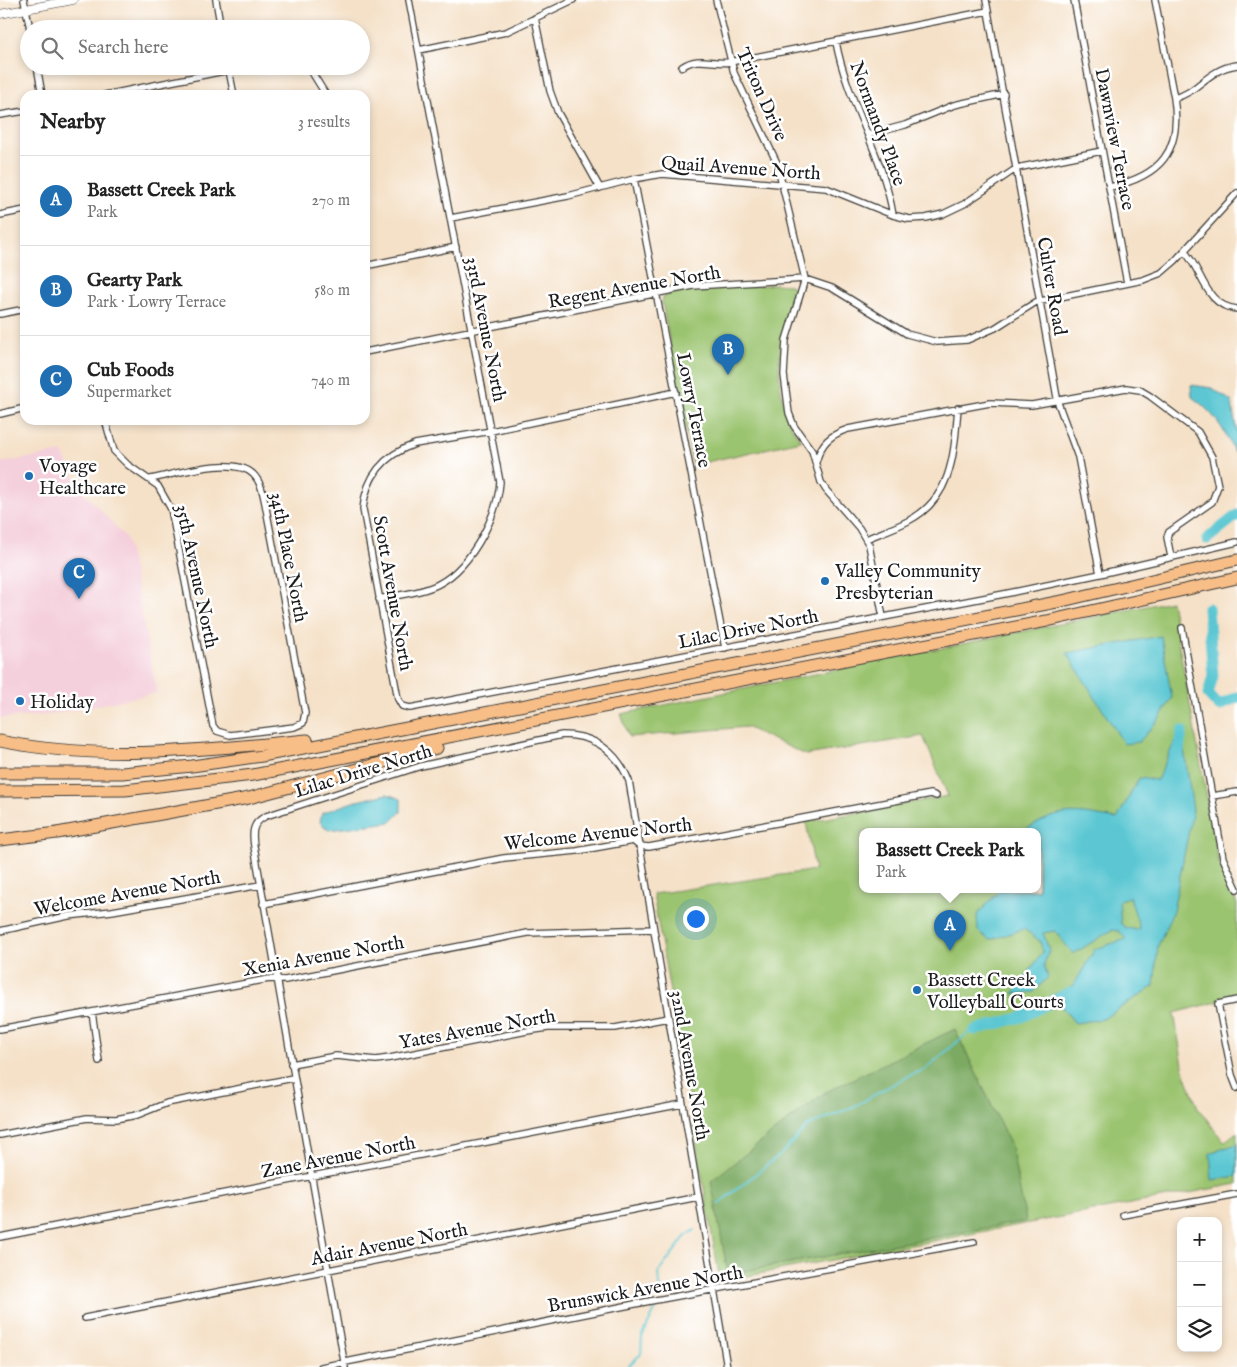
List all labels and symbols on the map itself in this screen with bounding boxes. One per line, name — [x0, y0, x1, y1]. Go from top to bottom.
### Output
street label: Triton Drive — [730, 44, 792, 145]
street label: Normandy Place — [843, 58, 911, 190]
street label: Dawnview Terrace — [1088, 66, 1140, 213]
street label: Quail Avenue North — [660, 151, 821, 187]
street label: Culver Road — [1031, 235, 1072, 338]
street label: 33rd Avenue North — [459, 255, 511, 404]
street label: Regent Avenue North — [546, 261, 722, 315]
pin: B — [712, 334, 744, 375]
street label: Lowry Terrace — [670, 351, 716, 470]
place label: Voyage Healthcare — [38, 455, 126, 501]
marker: Voyage Healthcare — [23, 470, 35, 482]
street label: 34th Place North — [264, 490, 312, 625]
street label: 35th Avenue North — [169, 502, 223, 651]
street label: Scott Avenue North — [367, 514, 417, 673]
pin: C — [63, 558, 95, 599]
place label: Valley Community Presbyterian — [834, 560, 982, 606]
marker: Valley Community Presbyterian — [819, 575, 831, 587]
street label: Lilac Drive North — [676, 605, 821, 655]
place label: Holiday — [30, 691, 95, 715]
marker: Holiday — [14, 695, 26, 707]
street label: Lilac Drive North — [292, 740, 435, 804]
street label: Welcome Avenue North — [503, 813, 693, 857]
street label: Welcome Avenue North — [32, 866, 222, 922]
your location — [683, 906, 709, 932]
pin: A — [934, 910, 966, 951]
street label: Xenia Avenue North — [241, 931, 406, 983]
place label: Bassett Creek Volleyball Courts — [926, 969, 1064, 1015]
marker: Bassett Creek Volleyball Courts — [911, 984, 923, 996]
street label: 32nd Avenue North — [664, 988, 714, 1142]
street label: Yates Avenue North — [397, 1004, 558, 1056]
street label: Zane Avenue North — [259, 1131, 417, 1185]
street label: Adair Avenue North — [308, 1218, 470, 1272]
street label: Brunswick Avenue North — [546, 1261, 745, 1319]

